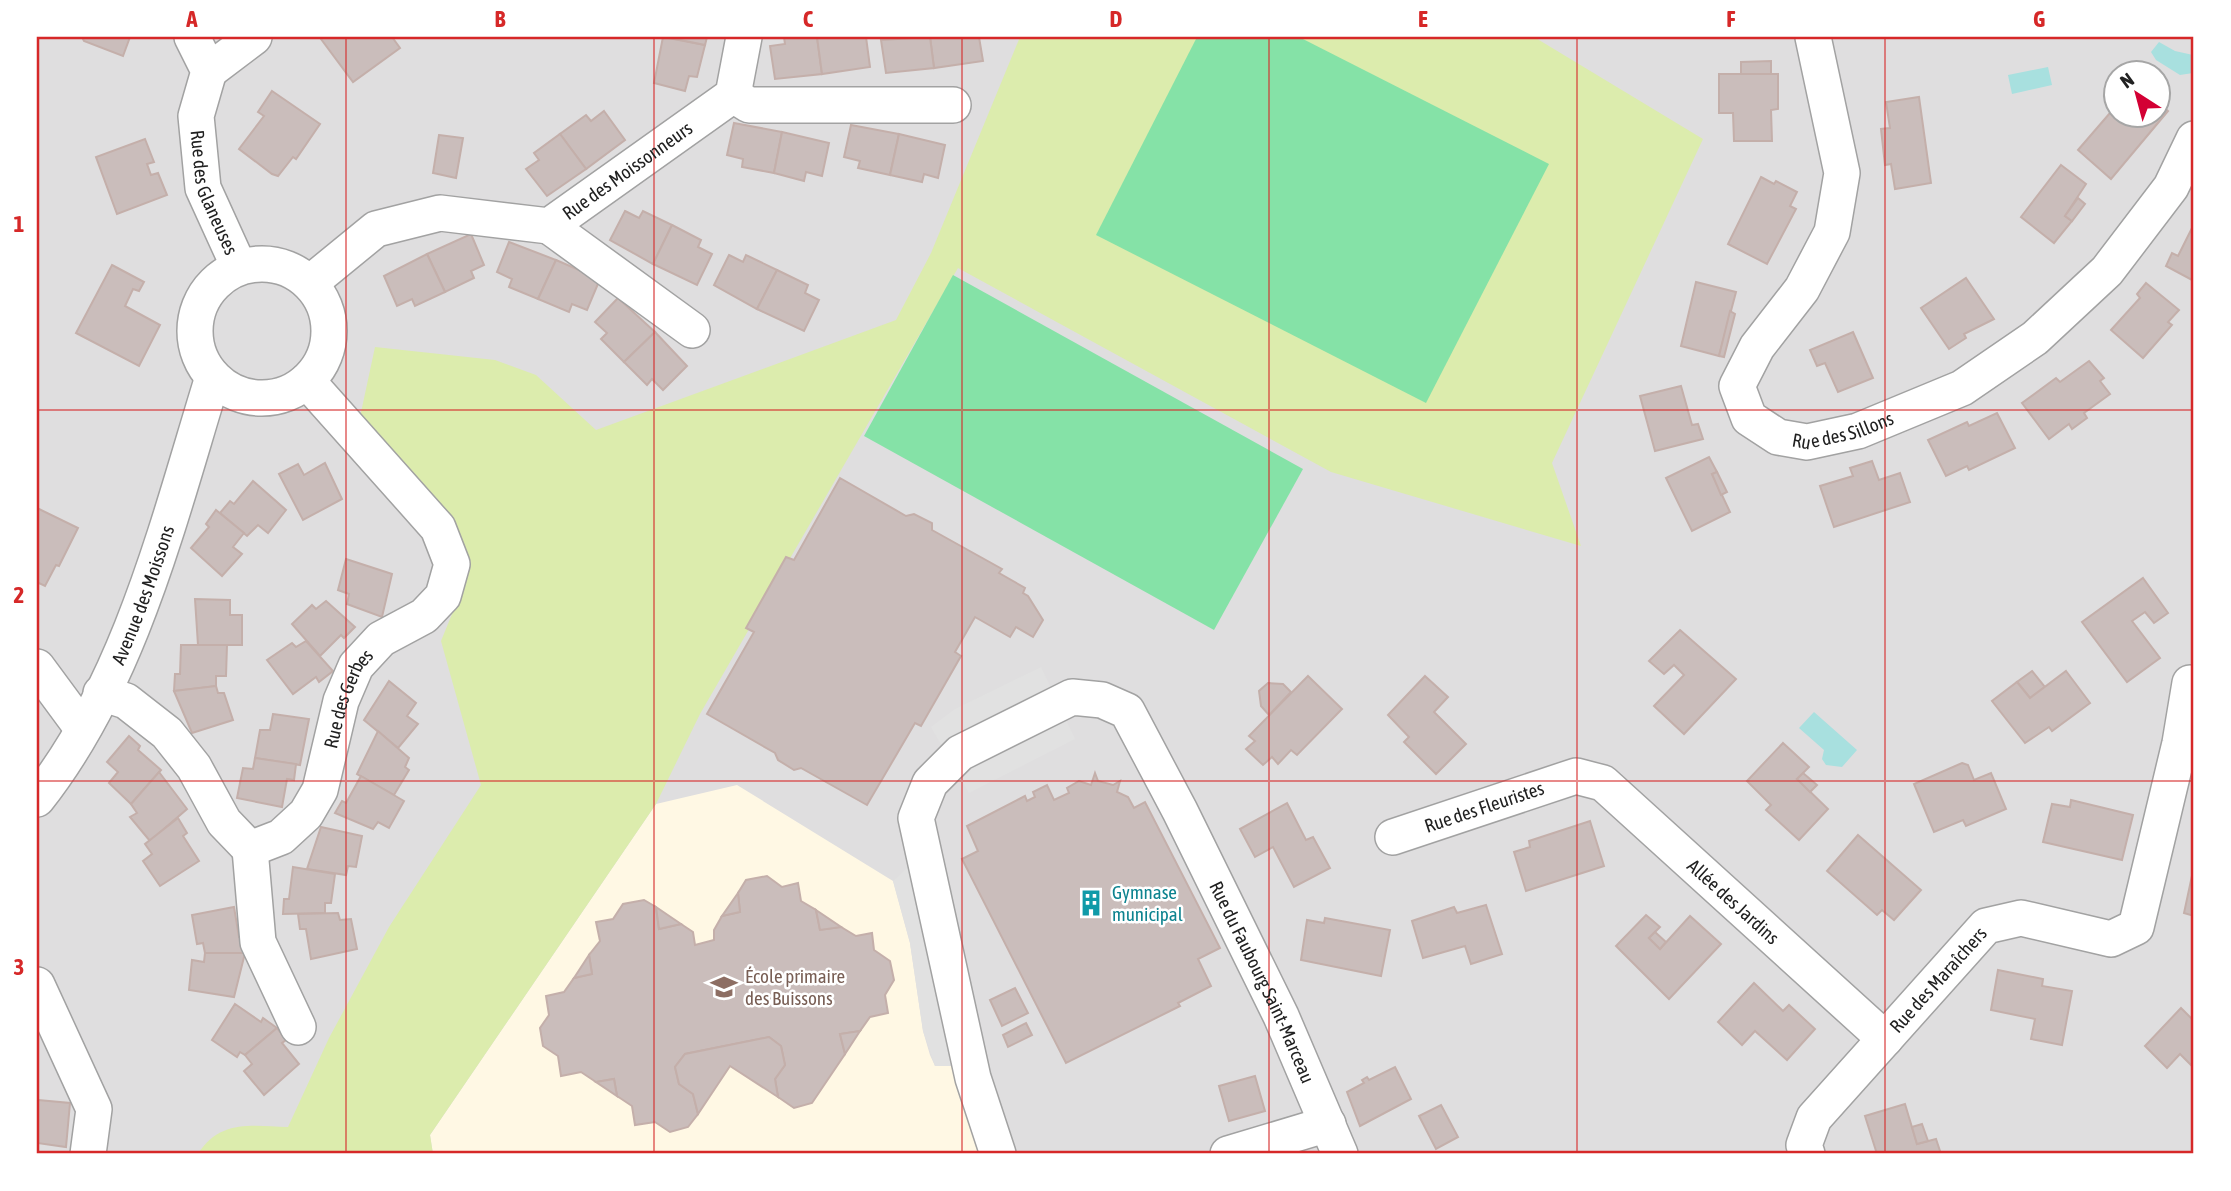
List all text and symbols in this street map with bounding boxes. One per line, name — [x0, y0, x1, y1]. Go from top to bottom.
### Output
text: A — [185, 6, 198, 32]
text: B — [495, 6, 506, 32]
text: C — [803, 6, 814, 32]
text: D — [1110, 6, 1123, 32]
text: E — [1418, 6, 1428, 32]
text: F — [1726, 6, 1736, 32]
text: G — [2033, 6, 2045, 32]
north arrow — [2102, 60, 2172, 130]
text: N — [2116, 68, 2138, 92]
street label: Rue des Moissonneurs — [558, 117, 697, 224]
street label: Rue des Glaneuses — [186, 129, 243, 258]
text: 1 — [14, 211, 25, 237]
street label: Rue des Sillons — [1790, 407, 1897, 453]
street label: Avenue des Moissons — [107, 522, 178, 668]
text: 2 — [14, 582, 24, 608]
street label: Rue des Gerbes — [319, 644, 378, 750]
street label: Rue des Fleuristes — [1421, 776, 1547, 837]
street label: Allée des Jardins — [1683, 854, 1784, 949]
street label: Rue du Faubourg Saint-Marceau — [1205, 877, 1319, 1086]
place label: Gymnase municipal — [1112, 881, 1183, 925]
building icon: Gymnase municipal — [1076, 888, 1106, 918]
street label: Rue des Maraîchers — [1885, 922, 1991, 1037]
text: 3 — [14, 954, 24, 980]
place label: École primaire des Buissons — [745, 965, 845, 1009]
school or university icon: École primaire des Buissons — [709, 972, 739, 1002]

